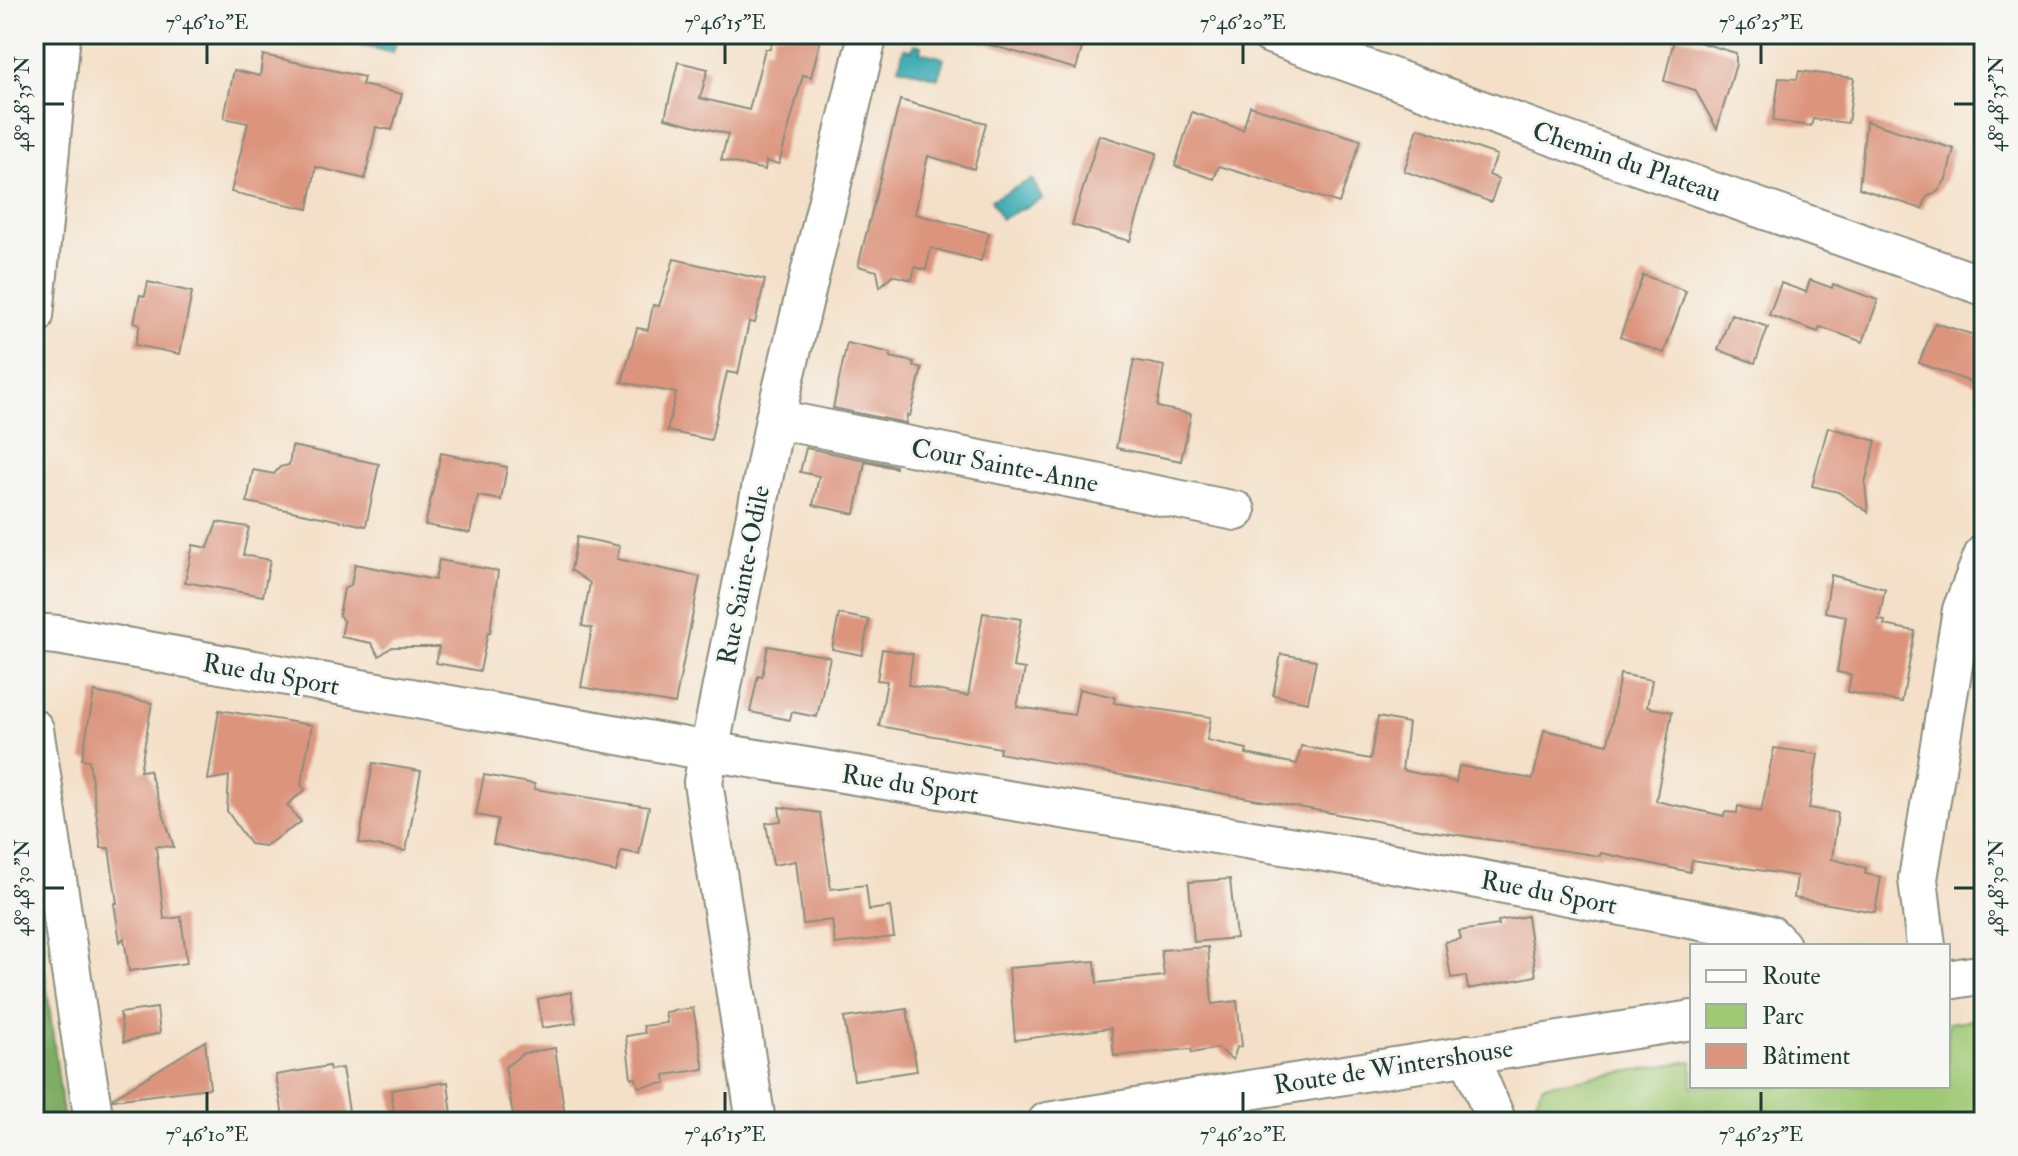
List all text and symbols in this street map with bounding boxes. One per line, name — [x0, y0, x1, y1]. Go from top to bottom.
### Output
text: 7°46'10"E — [166, 10, 248, 35]
text: 7°46'15"E — [684, 10, 766, 35]
text: 7°46'20"E — [1200, 10, 1286, 35]
text: 7°46'25"E — [1719, 10, 1803, 35]
text: 48°48'35"N — [10, 56, 35, 152]
text: 48°48'35"N — [1984, 56, 2009, 152]
street label: Chemin du Plateau — [1528, 115, 1725, 209]
street label: Cour Sainte-Anne — [909, 432, 1101, 500]
street label: Rue Sainte-Odile — [711, 483, 777, 668]
street label: Rue du Sport — [200, 647, 342, 704]
street label: Rue du Sport — [839, 758, 981, 813]
text: 48°48'30"N — [10, 839, 35, 937]
text: 48°48'30"N — [1984, 839, 2009, 937]
street label: Rue du Sport — [1478, 864, 1620, 923]
legend — [1690, 944, 1950, 1088]
text: Route — [1762, 961, 1821, 992]
text: Parc — [1762, 1001, 1804, 1032]
street label: Route de Wintershouse — [1271, 1032, 1515, 1102]
text: Bâtiment — [1762, 1041, 1851, 1072]
text: 7°46'10"E — [166, 1122, 248, 1147]
text: 7°46'15"E — [684, 1122, 766, 1147]
text: 7°46'20"E — [1200, 1122, 1286, 1147]
text: 7°46'25"E — [1719, 1122, 1803, 1147]

